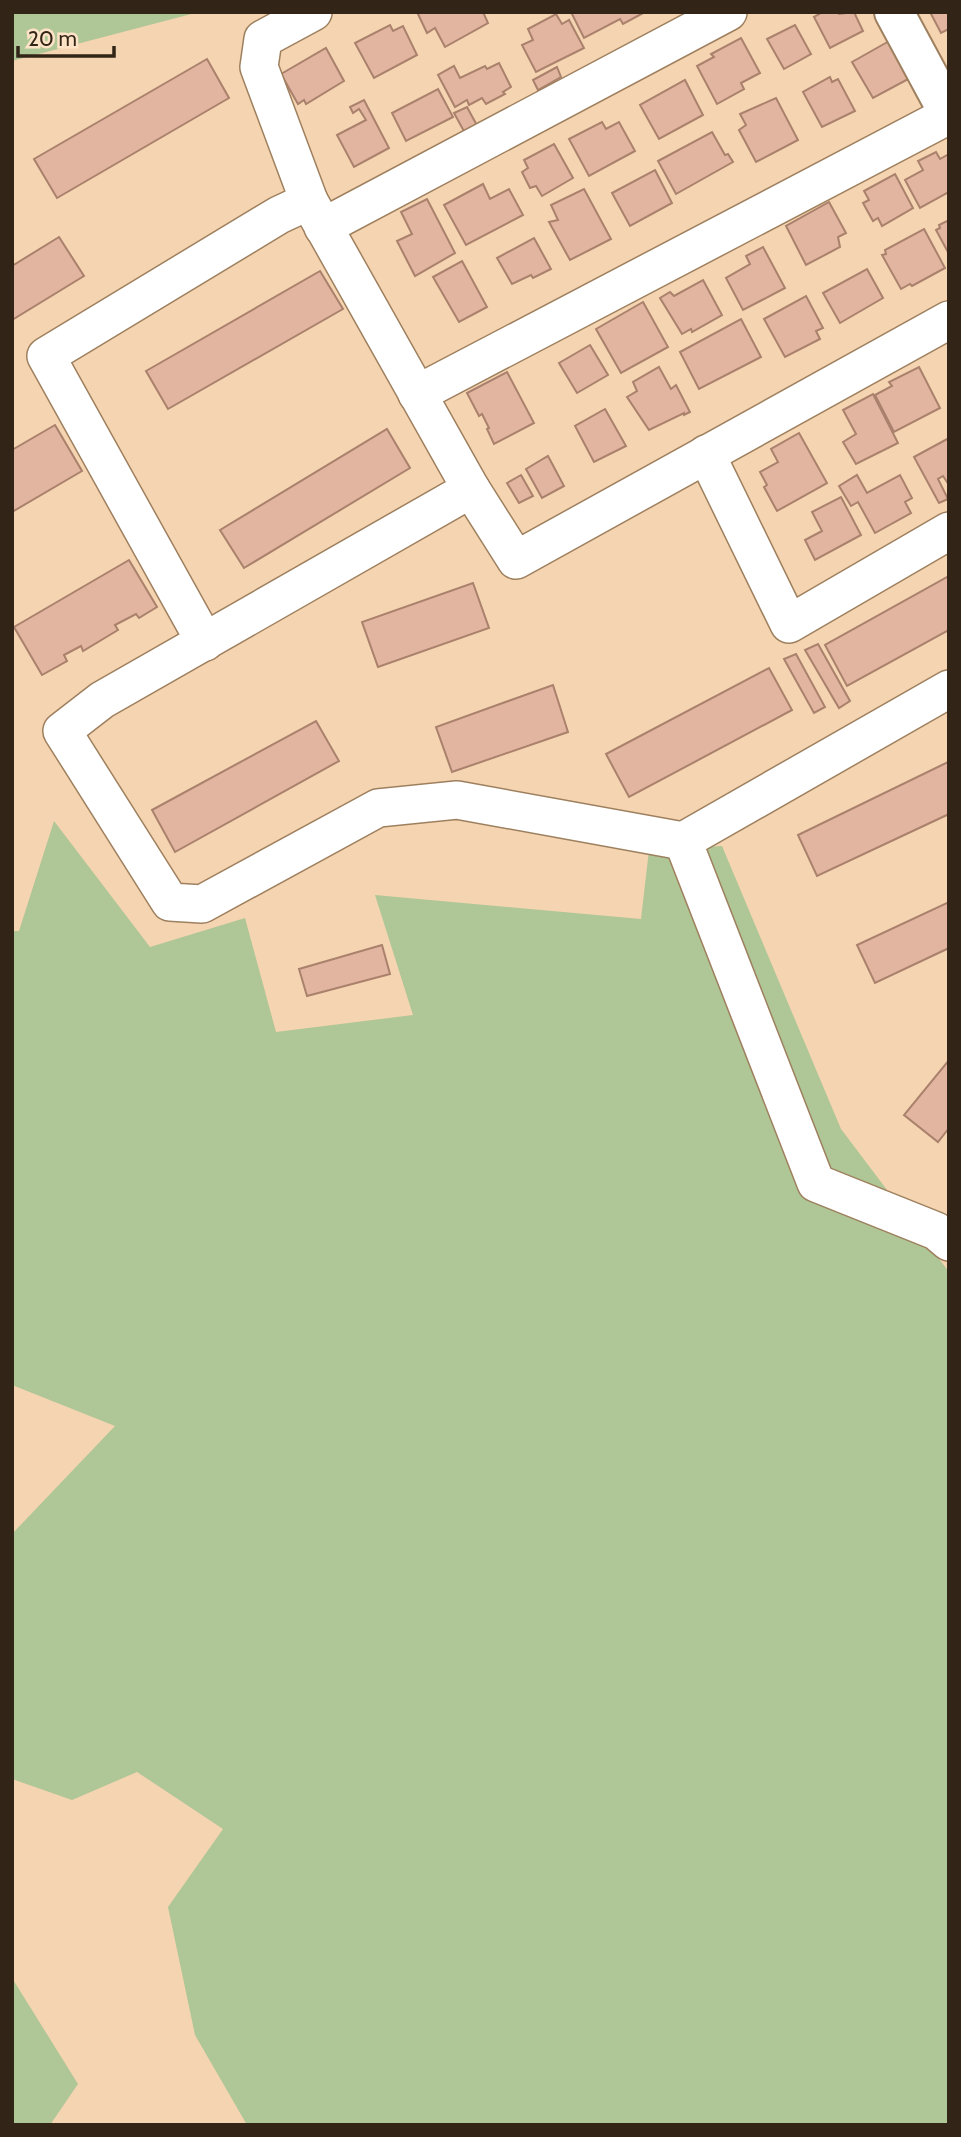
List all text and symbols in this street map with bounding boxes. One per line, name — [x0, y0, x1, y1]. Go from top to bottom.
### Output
scale bar — [18, 14, 114, 58]
text: 20 m — [28, 26, 77, 51]

